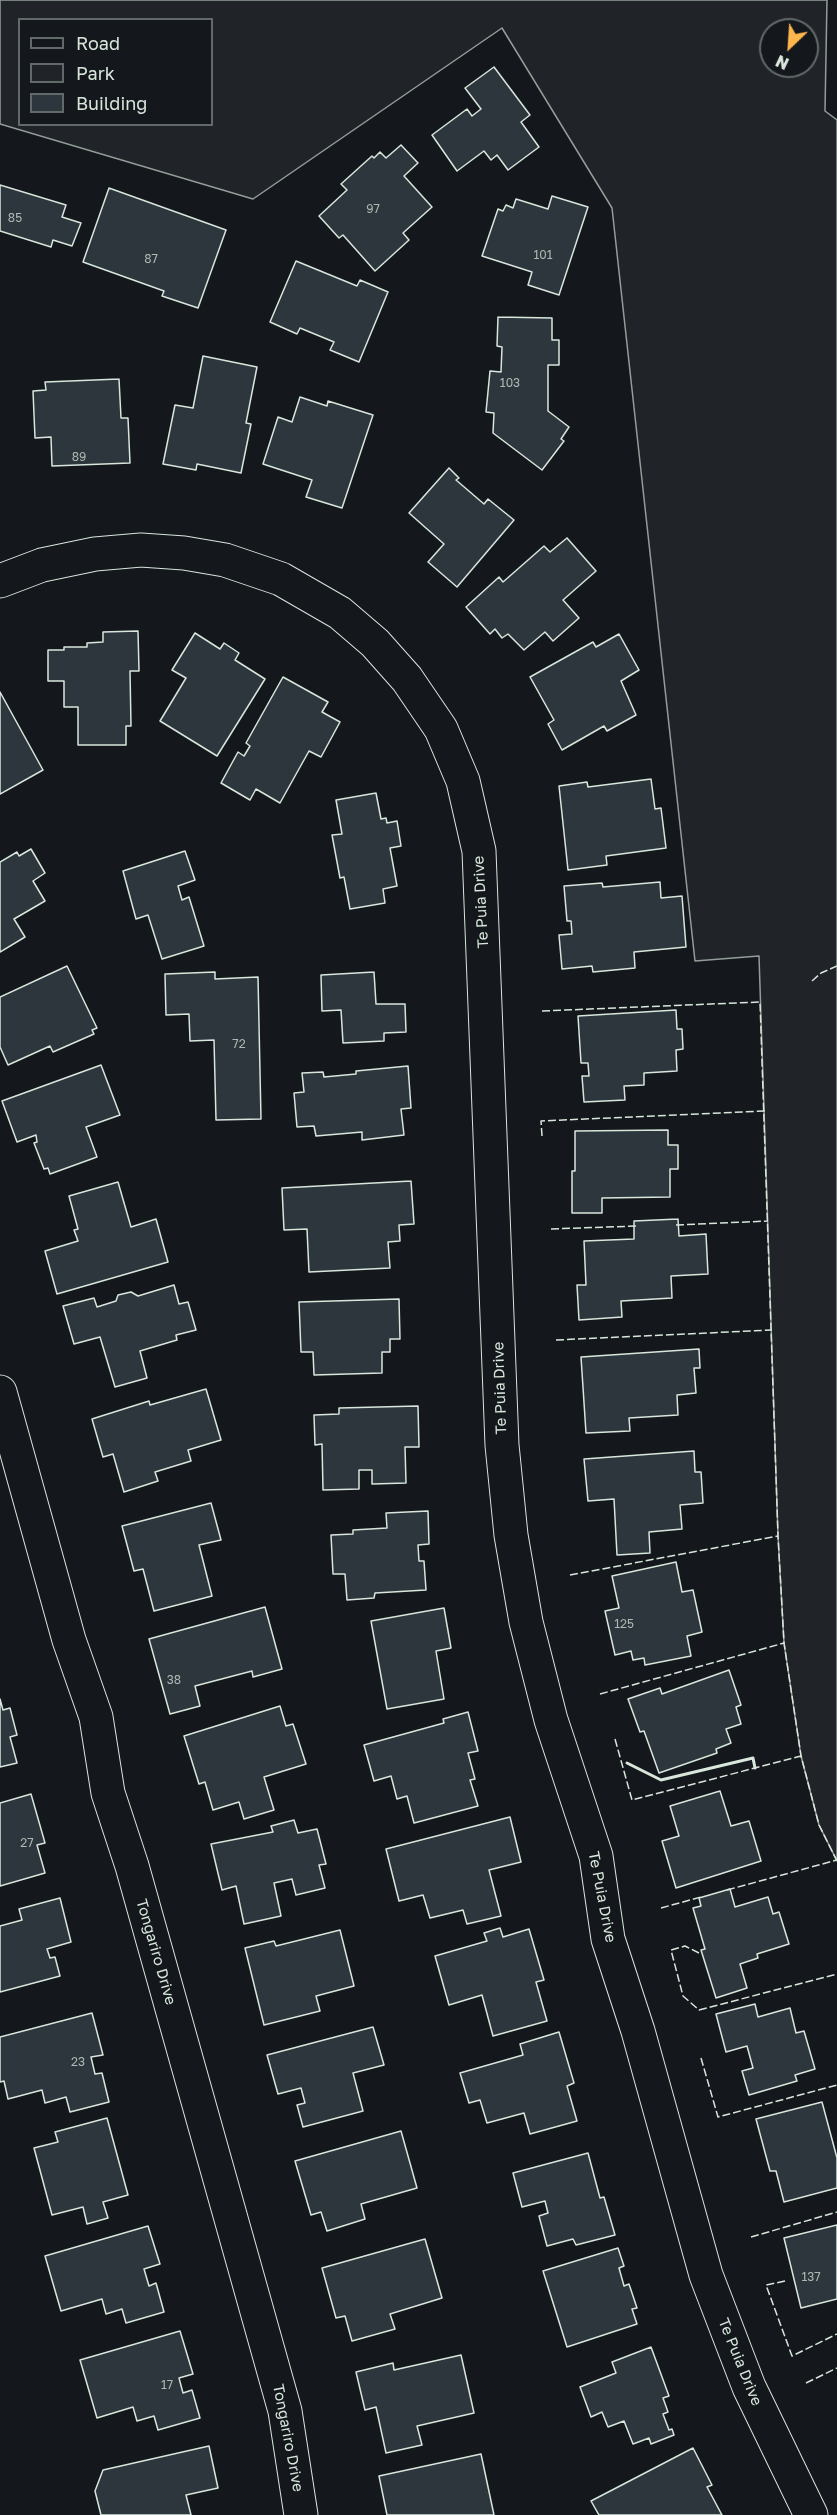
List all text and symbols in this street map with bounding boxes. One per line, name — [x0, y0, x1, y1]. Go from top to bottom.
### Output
legend — [18, 18, 213, 126]
north arrow — [759, 18, 819, 78]
text: Road — [76, 32, 120, 54]
text: N — [773, 51, 792, 74]
text: Park — [76, 62, 115, 84]
text: Building — [76, 92, 147, 114]
house number: 97 — [366, 202, 380, 216]
house number: 85 — [8, 211, 22, 225]
house number: 101 — [533, 248, 553, 262]
house number: 87 — [144, 252, 158, 266]
house number: 103 — [500, 376, 520, 390]
house number: 89 — [72, 450, 86, 464]
street label: Te Puia Drive — [470, 855, 492, 949]
house number: 72 — [232, 1037, 246, 1051]
street label: Te Puia Drive — [489, 1341, 511, 1435]
house number: 125 — [614, 1617, 634, 1631]
house number: 38 — [167, 1673, 181, 1687]
house number: 27 — [20, 1836, 34, 1850]
street label: Te Puia Drive — [584, 1850, 620, 1944]
street label: Tongariro Drive — [132, 1897, 180, 2007]
house number: 23 — [71, 2055, 85, 2069]
house number: 137 — [801, 2270, 821, 2284]
street label: Te Puia Drive — [714, 2316, 766, 2408]
house number: 17 — [161, 2378, 173, 2392]
street label: Tongariro Drive — [269, 2383, 307, 2493]

